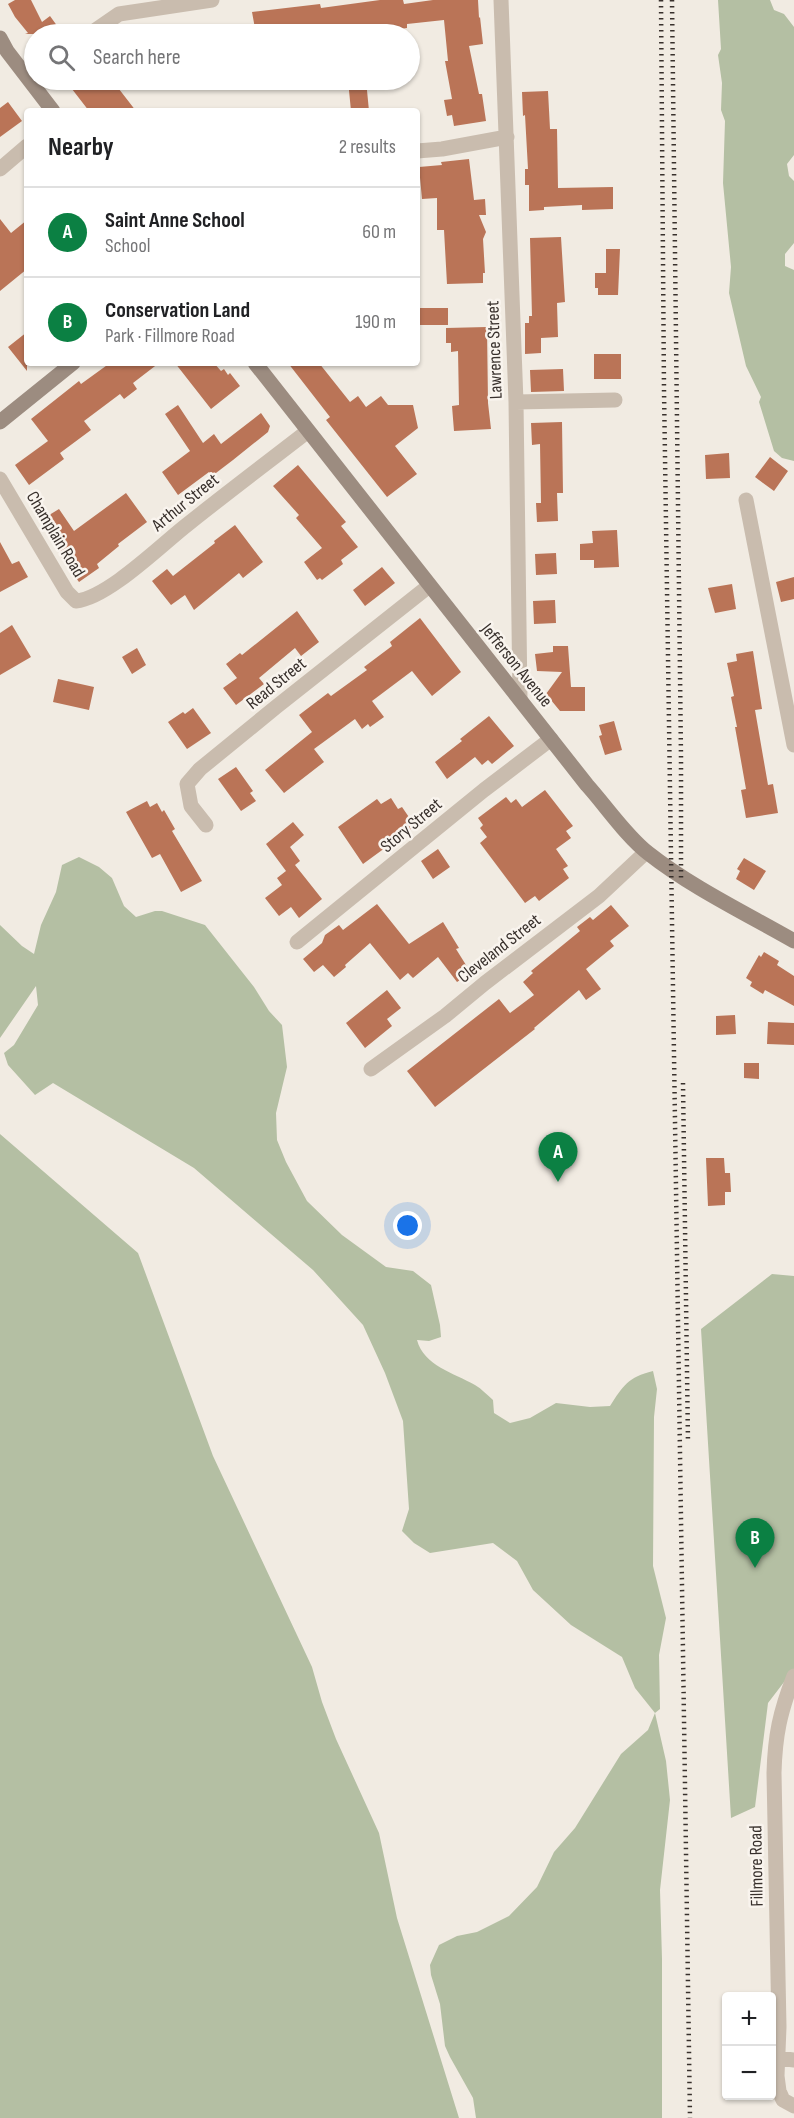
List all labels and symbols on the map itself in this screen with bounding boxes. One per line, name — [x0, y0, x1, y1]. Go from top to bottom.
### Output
street label: Lawrence Street — [482, 300, 507, 400]
street label: Arthur Street — [147, 469, 223, 536]
street label: Champlain Road — [22, 487, 89, 581]
street label: Jefferson Avenue — [476, 618, 557, 711]
street label: Read Street — [242, 653, 311, 714]
street label: Story Street — [376, 793, 447, 857]
street label: Cleveland Street — [454, 909, 545, 987]
pin: A — [538, 1132, 578, 1182]
your location — [393, 1211, 422, 1240]
pin: B — [736, 1518, 774, 1568]
street label: Fillmore Road — [745, 1825, 768, 1907]

